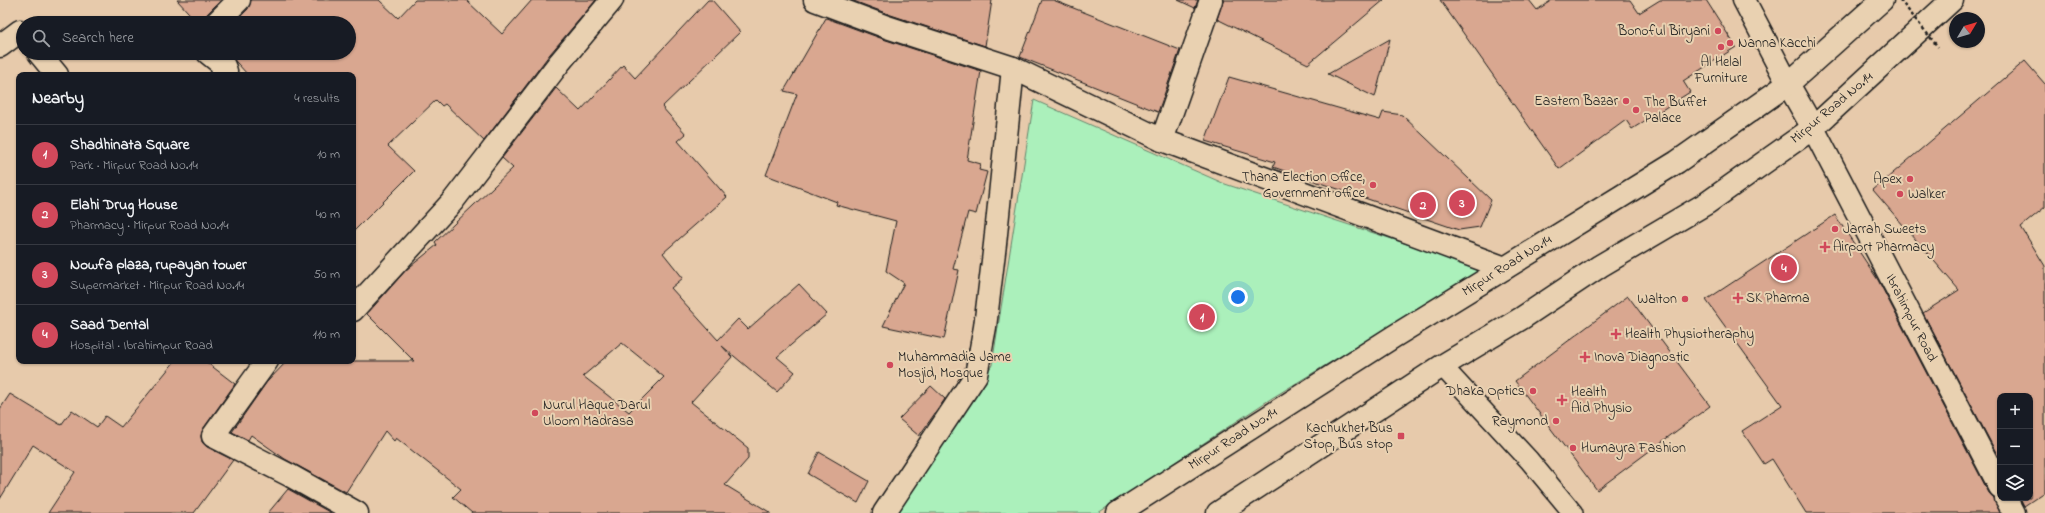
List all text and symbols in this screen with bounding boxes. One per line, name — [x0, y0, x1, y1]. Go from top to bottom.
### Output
north arrow — [1949, 12, 1985, 48]
search box — [16, 16, 356, 60]
place label: Bonoful Biryani — [1617, 21, 1710, 43]
marker: Bonoful Biryani — [1713, 26, 1723, 36]
icon: search — [30, 27, 52, 49]
text: Search here — [62, 27, 134, 49]
place label: Nanna Kacchi — [1738, 33, 1816, 54]
marker: Nanna Kacchi — [1725, 38, 1735, 48]
marker: Al Helal Furniture — [1716, 42, 1726, 52]
place label: Al Helal Furniture — [1693, 52, 1748, 89]
street label: Mirpur Road No.14 — [1786, 67, 1878, 149]
text: Nearby — [32, 86, 84, 111]
text: 4 results — [294, 89, 340, 108]
place label: Eastern Bazar — [1534, 91, 1619, 112]
place label: The Buffet Palace — [1644, 92, 1707, 129]
marker: Eastern Bazar — [1621, 96, 1631, 106]
marker: The Buffet Palace — [1631, 105, 1641, 115]
text: Shadhinata Square — [70, 134, 189, 156]
text: 1 — [43, 145, 47, 164]
text: 10 m — [317, 145, 340, 164]
text: Park · Mirpur Road No.14 — [70, 156, 198, 175]
place label: Thana Election Office, Government office — [1242, 167, 1366, 204]
place label: Apex — [1873, 169, 1902, 190]
marker: Apex — [1905, 174, 1915, 184]
marker: Thana Election Office, Government office — [1368, 180, 1378, 190]
place label: Walker — [1908, 184, 1946, 205]
pin: 3 — [1449, 188, 1475, 218]
marker: Walker — [1895, 189, 1905, 199]
pin: 2 — [1410, 190, 1436, 220]
text: Elahi Drug House — [70, 194, 177, 216]
text: 2 — [42, 205, 48, 224]
text: 40 m — [316, 205, 340, 224]
text: Pharmacy · Mirpur Road No.14 — [70, 216, 229, 235]
place label: Jarrah Sweets — [1843, 219, 1926, 240]
marker: Jarrah Sweets — [1830, 224, 1840, 234]
street label: Mirpur Road No.14 — [1458, 230, 1556, 302]
place label: Airport Pharmacy — [1833, 237, 1934, 259]
marker: Airport Pharmacy — [1820, 242, 1830, 252]
pin: 4 — [1771, 253, 1797, 283]
text: Nowfa plaza, rupayan tower — [70, 254, 247, 276]
text: 3 — [42, 265, 48, 284]
text: 50 m — [314, 265, 340, 284]
street label: Ibrahimpur Road — [1880, 270, 1942, 366]
text: Supermarket · Mirpur Road No.14 — [70, 276, 244, 295]
your location — [1228, 287, 1248, 307]
place label: SK Pharma — [1746, 288, 1810, 309]
place label: Walton — [1637, 289, 1677, 310]
marker: SK Pharma — [1733, 293, 1743, 303]
marker: Walton — [1680, 294, 1690, 304]
pin: 1 — [1189, 302, 1215, 332]
text: Saad Dental — [70, 314, 149, 336]
place label: Health Physiotheraphy — [1625, 324, 1754, 346]
text: 4 — [42, 325, 48, 344]
text: 110 m — [313, 325, 340, 344]
marker: Health Physiotheraphy — [1610, 328, 1622, 340]
text: Hospital · Ibrahimpur Road — [70, 336, 213, 355]
place label: Muhammadia Jame Mosjid, Mosque — [898, 347, 1012, 384]
place label: Inova Diagnostic — [1594, 347, 1690, 369]
marker: Inova Diagnostic — [1579, 351, 1591, 363]
marker: Muhammadia Jame Mosjid, Mosque — [885, 360, 895, 370]
place label: Dhaka Optics — [1445, 381, 1525, 402]
place label: Health Aid Physio — [1571, 382, 1632, 420]
marker: Dhaka Optics — [1528, 386, 1538, 396]
map controls — [1997, 393, 2033, 501]
button: + — [1997, 393, 2033, 429]
marker: Health Aid Physio — [1556, 394, 1568, 406]
place label: Nurul Haque Darul Uloom Madrasa — [543, 395, 650, 432]
street label: Mirpur Road No.14 — [1184, 402, 1282, 476]
marker: Nurul Haque Darul Uloom Madrasa — [530, 408, 540, 418]
place label: Raymond — [1492, 411, 1548, 433]
marker: Raymond — [1551, 416, 1561, 426]
place label: Kachukhet Bus Stop, Bus stop — [1304, 418, 1393, 455]
button: − — [1997, 429, 2033, 465]
marker: Kachukhet Bus Stop, Bus stop — [1396, 431, 1406, 441]
place label: Humayra Fashion — [1581, 438, 1686, 460]
marker: Humayra Fashion — [1568, 443, 1578, 453]
button: layers — [1997, 465, 2033, 501]

